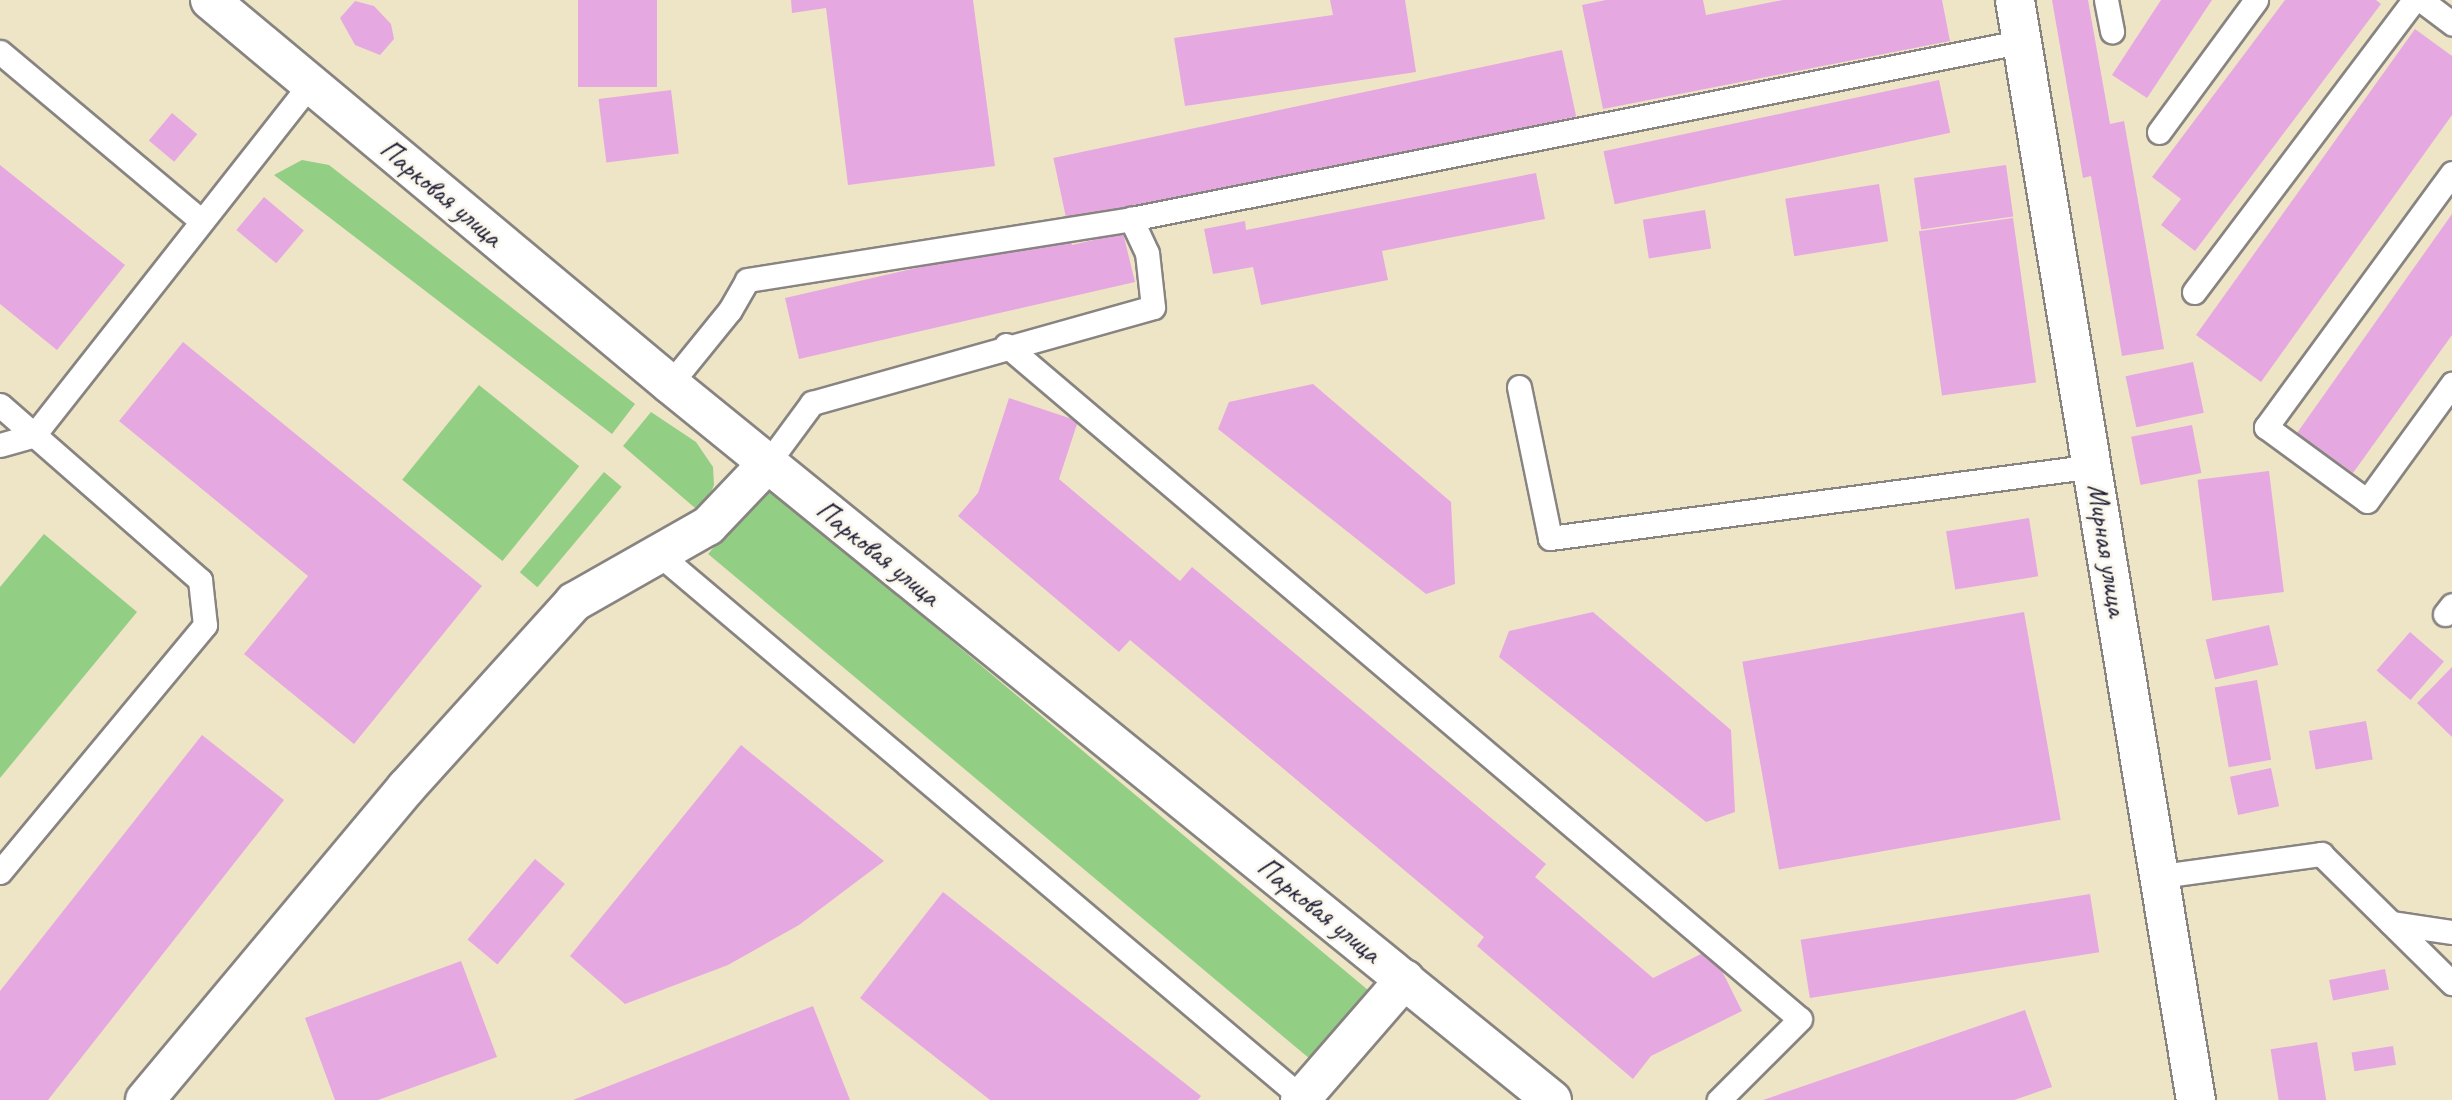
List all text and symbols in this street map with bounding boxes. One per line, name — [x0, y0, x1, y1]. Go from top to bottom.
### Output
street label: Парковая улица — [373, 132, 509, 254]
street label: Мирная улица — [2080, 481, 2134, 619]
street label: Парковая улица — [809, 493, 947, 613]
street label: Парковая улица — [1250, 850, 1388, 970]

